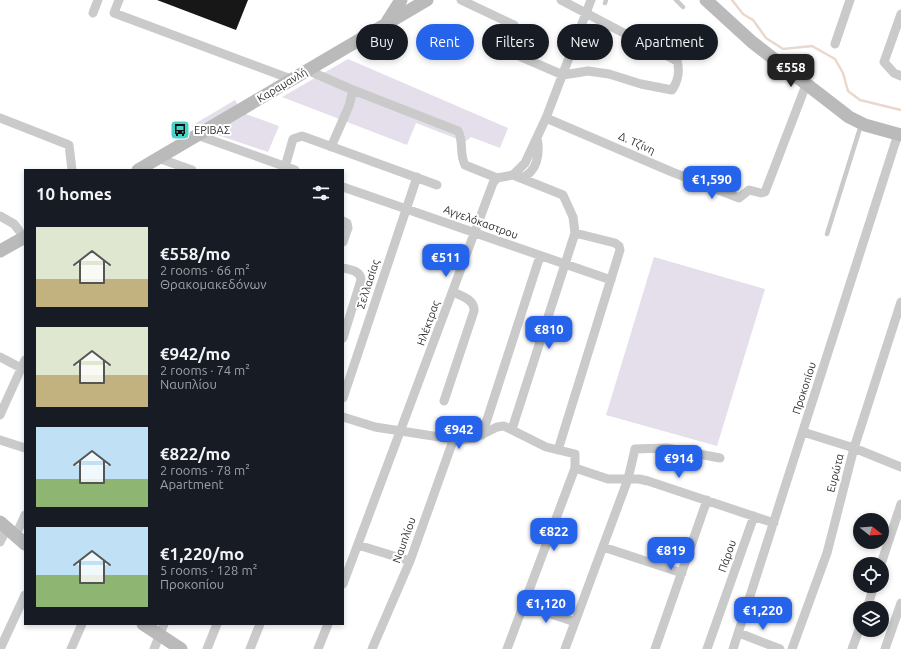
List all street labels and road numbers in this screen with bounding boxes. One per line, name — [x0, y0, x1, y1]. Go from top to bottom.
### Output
street label: Καραμανλή — [255, 65, 309, 105]
street label: Δ. Τζίνη — [617, 130, 657, 156]
street label: Αγγελόκαστρου — [442, 203, 520, 241]
street label: Σελλασίας — [354, 258, 383, 310]
street label: Ηλέκτρας — [414, 299, 443, 348]
street label: Προκοπίου — [790, 360, 818, 416]
street label: Ευρώτα — [824, 452, 846, 494]
street label: Ναυπλίου — [390, 515, 418, 565]
street label: Πάρου — [716, 538, 738, 574]

